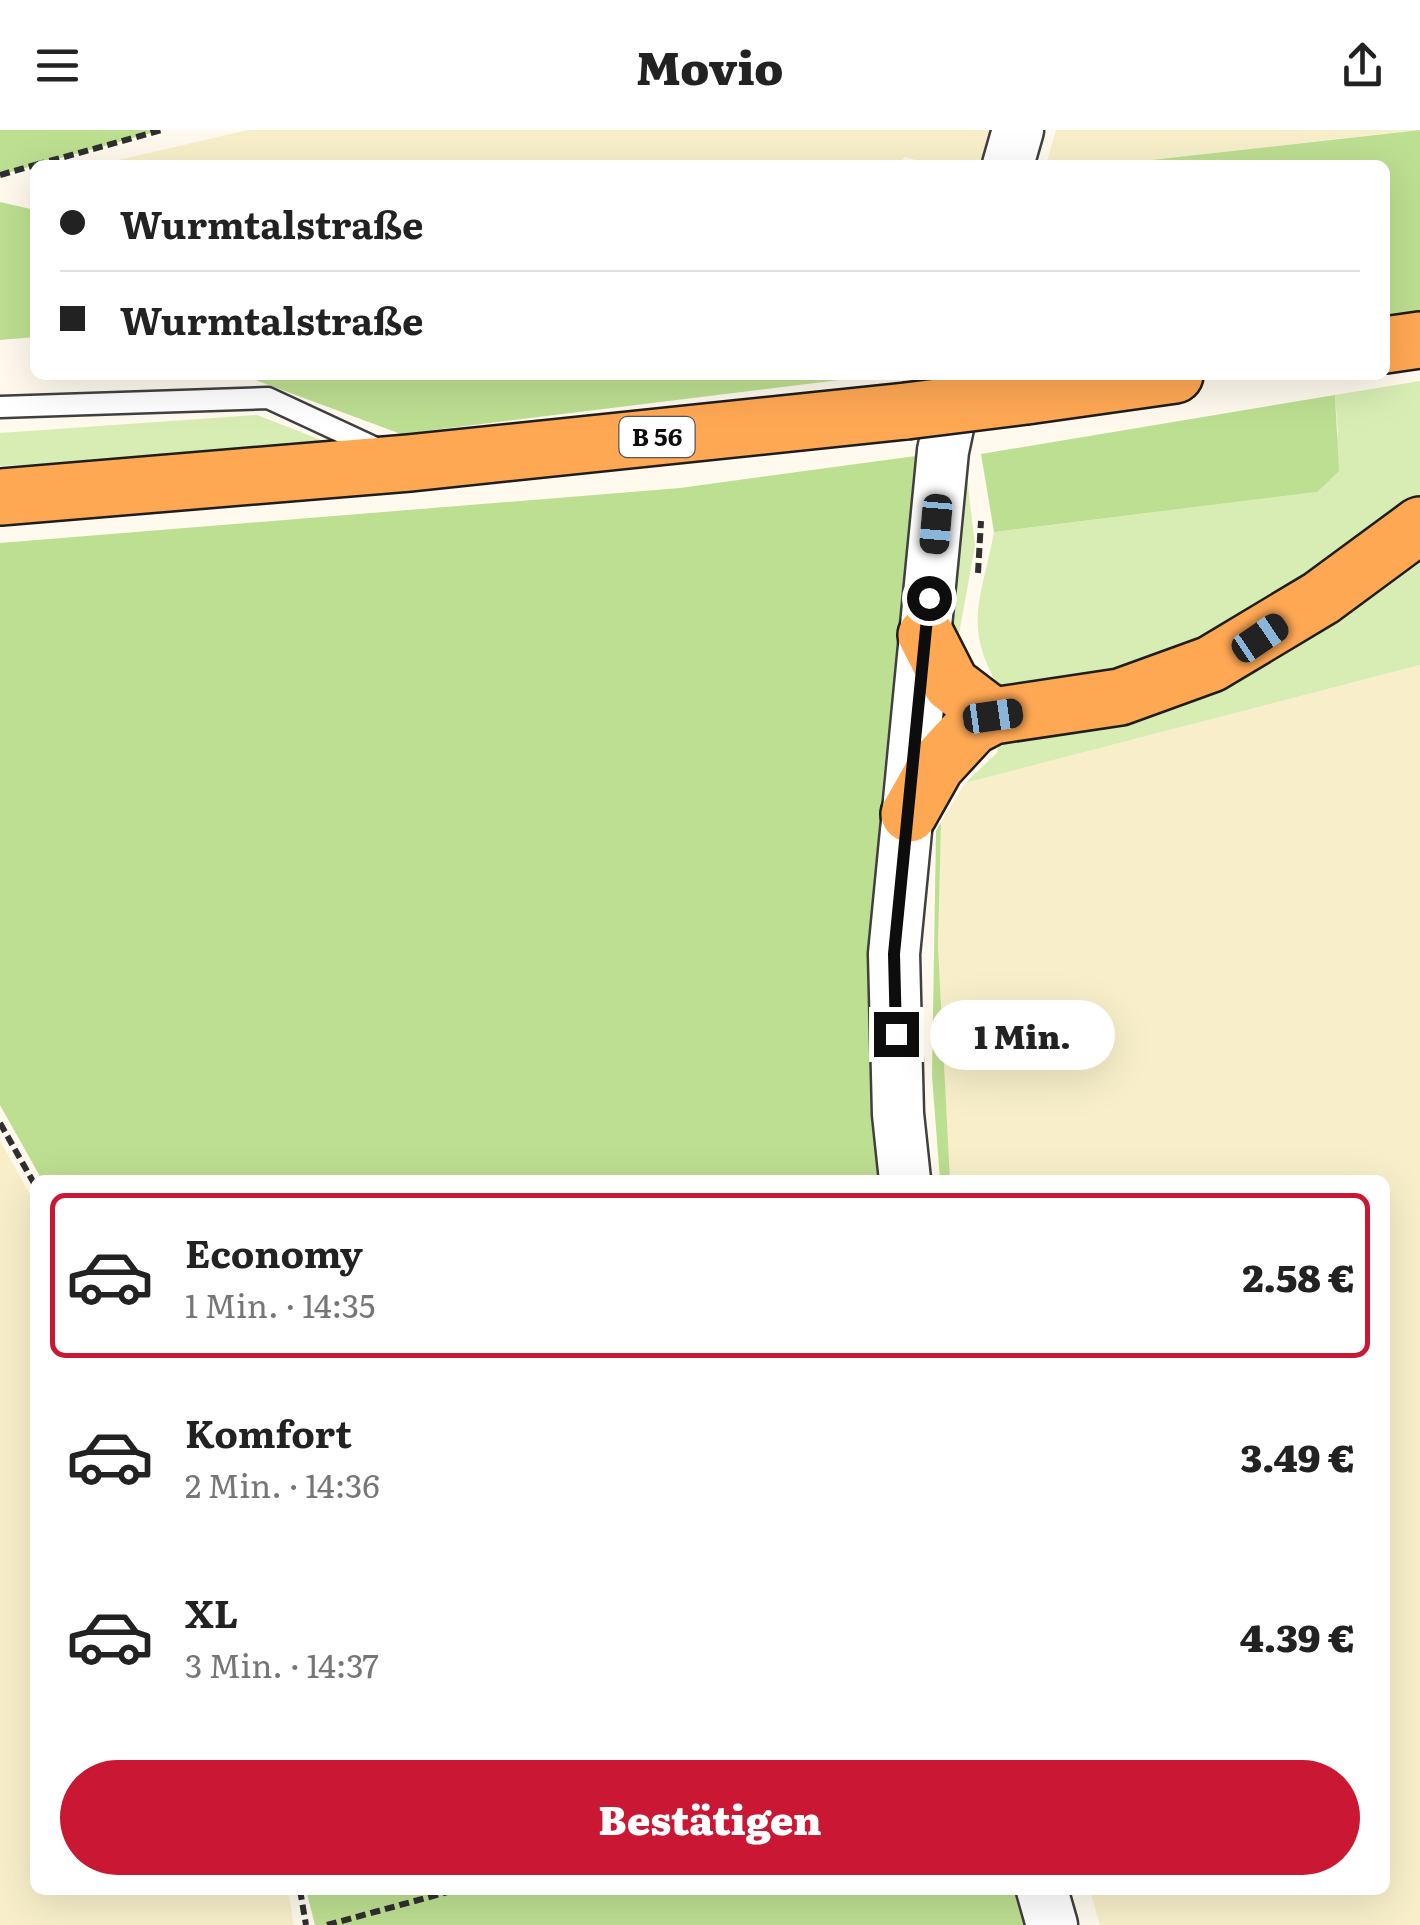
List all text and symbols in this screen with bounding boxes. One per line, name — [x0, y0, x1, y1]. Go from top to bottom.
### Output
text: Movio — [637, 32, 783, 99]
icon: menu — [30, 38, 85, 93]
icon: share — [1335, 38, 1390, 93]
text: Wurmtalstraße — [120, 194, 424, 251]
text: Wurmtalstraße — [120, 290, 424, 347]
road number: B 56 — [620, 417, 694, 457]
car — [918, 493, 954, 555]
route start — [907, 576, 952, 621]
car — [1227, 609, 1293, 667]
car — [961, 697, 1025, 735]
callout: 1 Min. — [931, 999, 1116, 1069]
text: 1 Min. — [974, 1011, 1071, 1059]
route end — [874, 1012, 919, 1057]
text: Economy — [185, 1223, 363, 1280]
icon: car — [65, 1231, 155, 1321]
text: 2.58 € — [1242, 1247, 1355, 1304]
text: 1 Min. · 14:35 — [185, 1280, 375, 1328]
text: Komfort — [185, 1403, 352, 1460]
icon: car — [65, 1411, 155, 1501]
text: 3.49 € — [1241, 1427, 1355, 1484]
text: 2 Min. · 14:36 — [185, 1460, 380, 1508]
text: XL — [185, 1583, 238, 1640]
icon: car — [65, 1591, 155, 1681]
text: 4.39 € — [1240, 1607, 1355, 1664]
text: 3 Min. · 14:37 — [185, 1640, 379, 1688]
button: Bestätigen — [60, 1760, 1360, 1875]

